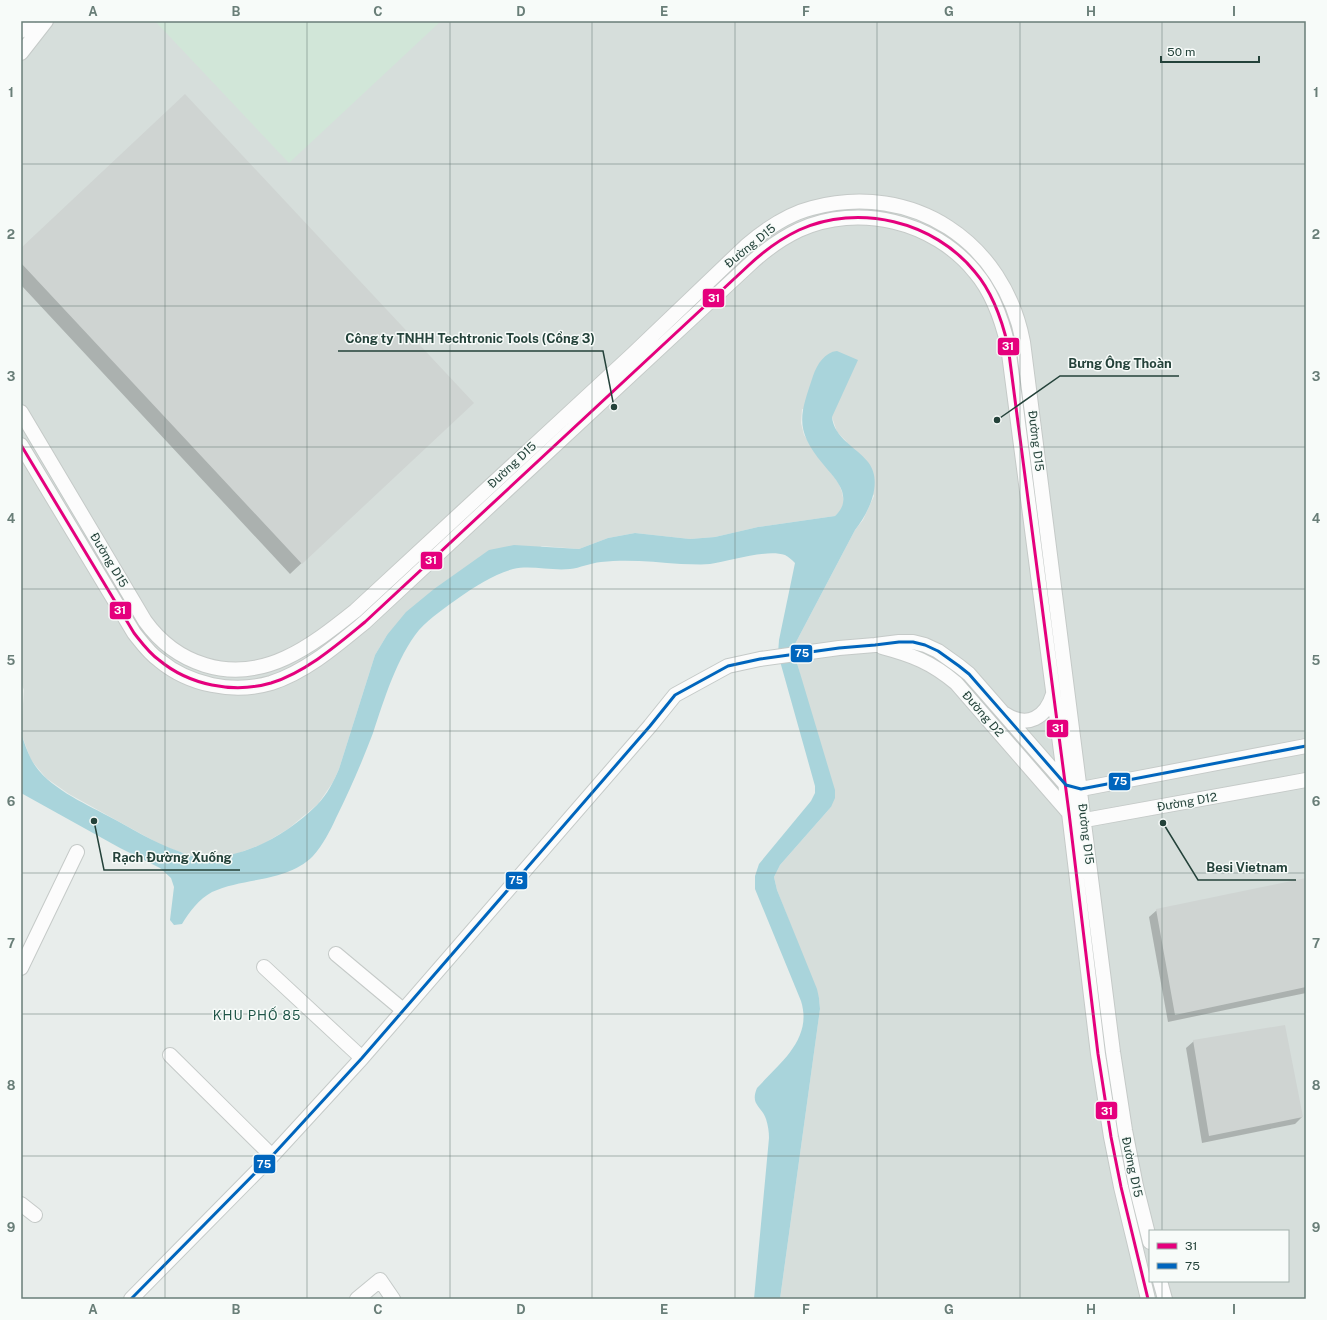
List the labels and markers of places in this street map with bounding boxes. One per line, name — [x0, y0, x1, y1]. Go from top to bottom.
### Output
callout: Công ty TNHH Techtronic Tools (Cổng 3) — [338, 326, 603, 351]
callout: Bưng Ông Thoàn — [1060, 351, 1179, 376]
callout: Rạch Đường Xuống — [104, 845, 240, 870]
callout: Besi Vietnam — [1198, 855, 1296, 880]

